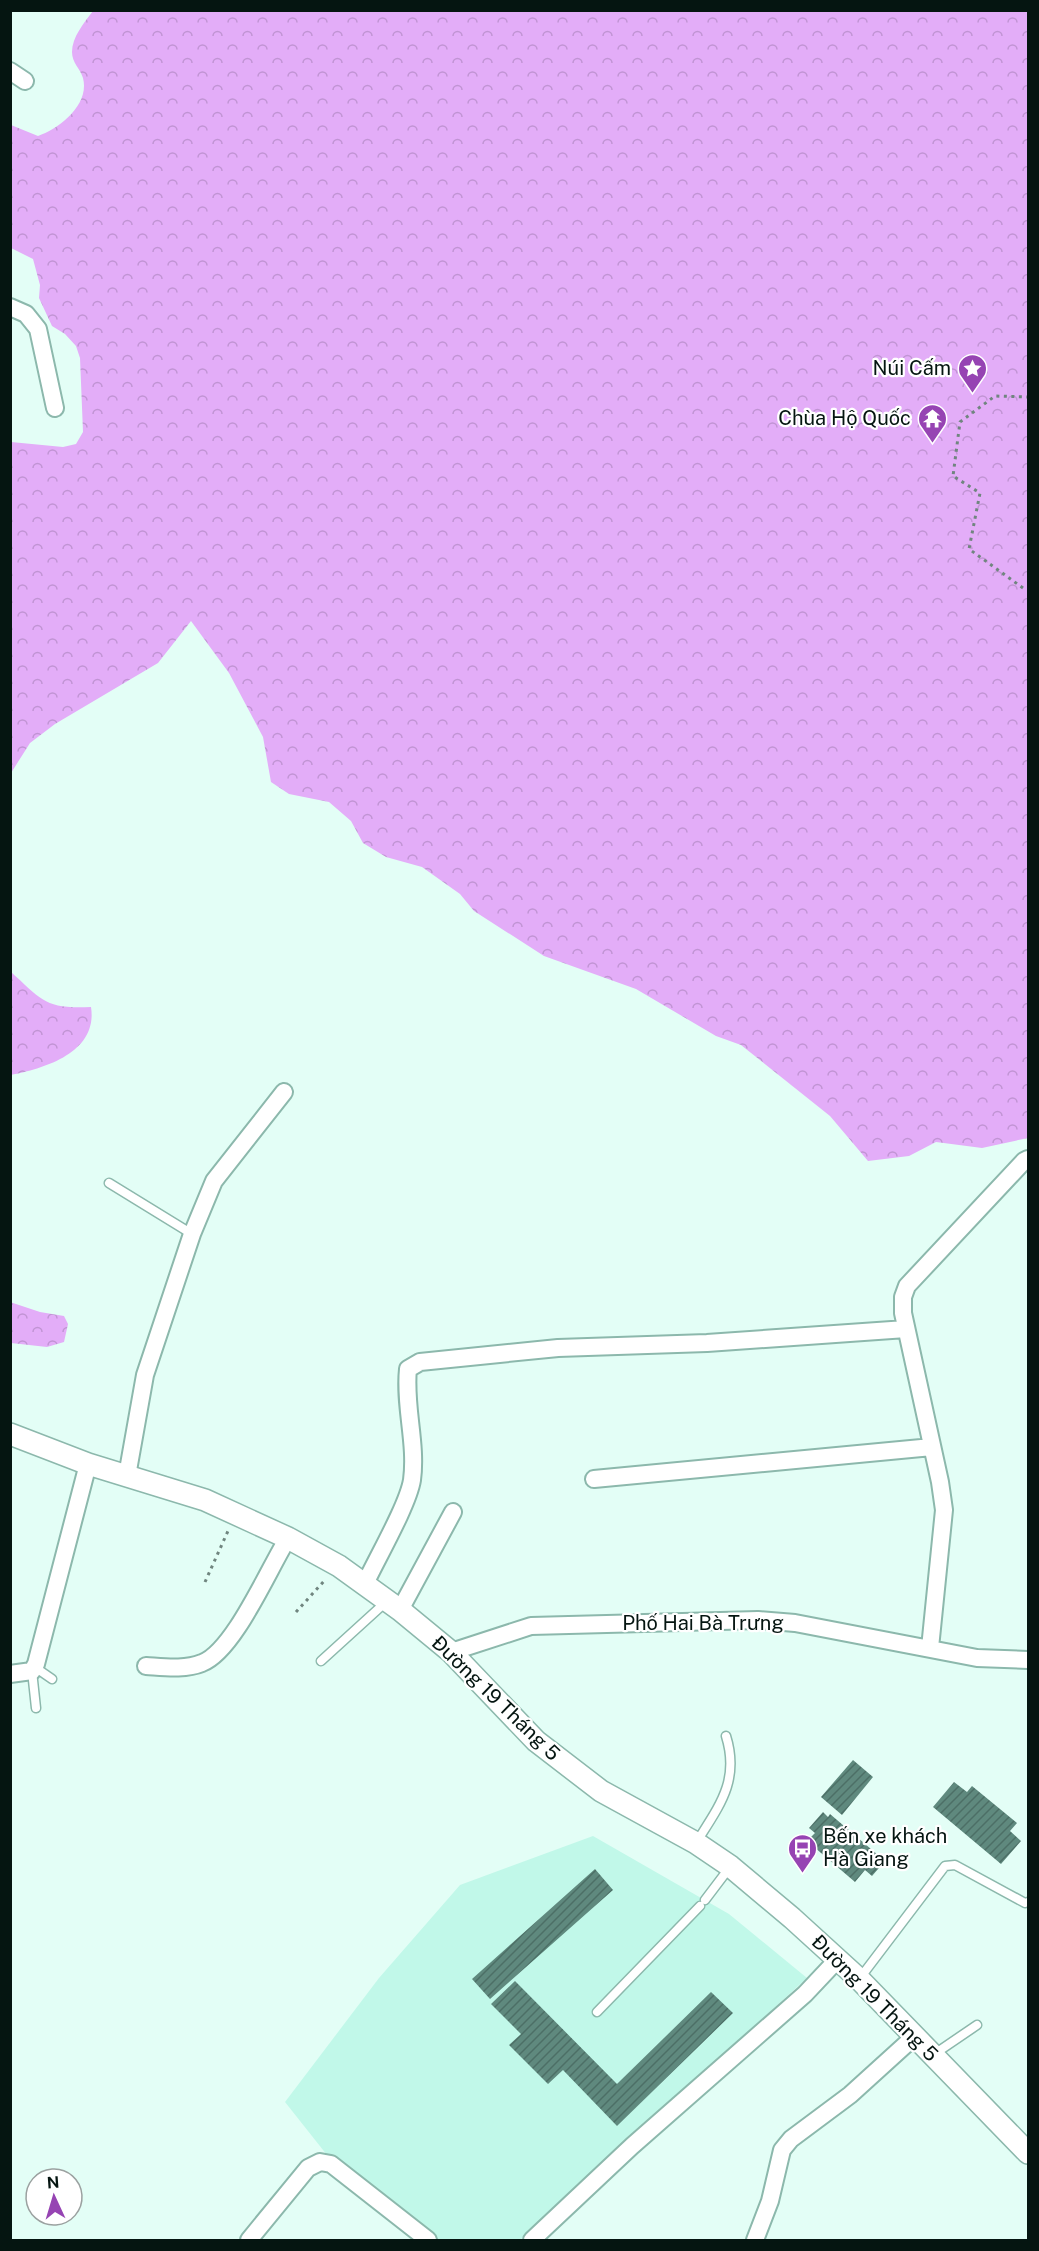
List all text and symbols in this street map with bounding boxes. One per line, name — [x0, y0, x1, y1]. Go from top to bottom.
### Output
place icon: Núi Cấm — [956, 352, 988, 394]
place label: Núi Cấm — [872, 356, 951, 380]
temple icon: Chùa Hộ Quốc — [916, 402, 948, 444]
place label: Chùa Hộ Quốc — [778, 406, 911, 430]
street label: Phố Hai Bà Trưng — [622, 1611, 784, 1635]
street label: Đường 19 Tháng 5 — [427, 1631, 565, 1765]
place label: Bến xe khách Hà Giang — [823, 1824, 947, 1871]
bus stop icon: Bến xe khách Hà Giang — [786, 1832, 818, 1874]
street label: Đường 19 Tháng 5 — [807, 1930, 943, 2066]
north arrow — [24, 2167, 84, 2227]
text: N — [46, 2173, 60, 2192]

